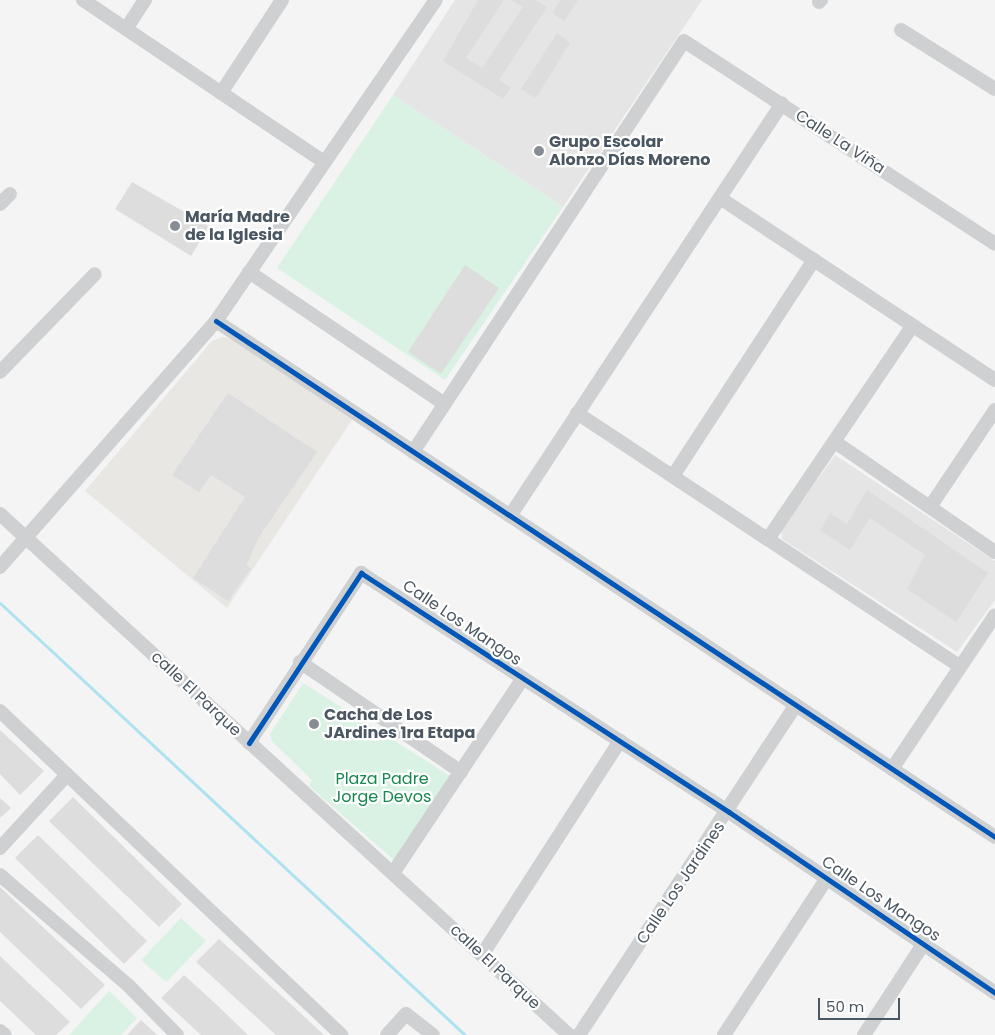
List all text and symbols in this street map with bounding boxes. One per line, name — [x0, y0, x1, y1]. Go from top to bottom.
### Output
street label: Calle La Viña — [792, 106, 888, 178]
place label: Grupo Escolar Alonzo Días Moreno — [549, 132, 711, 170]
marker: Grupo Escolar Alonzo Días Moreno — [533, 145, 545, 157]
place label: María Madre de la Iglesia — [185, 207, 290, 245]
marker: María Madre de la Iglesia — [169, 220, 181, 232]
street label: Calle Los Mangos — [399, 576, 525, 670]
street label: calle El Parque — [147, 647, 245, 741]
place label: Cacha de Los JArdines 1ra Etapa — [324, 705, 475, 743]
marker: Cacha de Los JArdines 1ra Etapa — [308, 718, 320, 730]
park label: Plaza Padre Jorge Devos — [333, 769, 431, 807]
street label: Calle Los Jardines — [633, 818, 729, 948]
street label: Calle Los Mangos — [818, 852, 944, 946]
street label: calle El Parque — [446, 920, 544, 1014]
scale bar — [820, 988, 902, 1020]
text: 50 m — [826, 996, 864, 1017]

